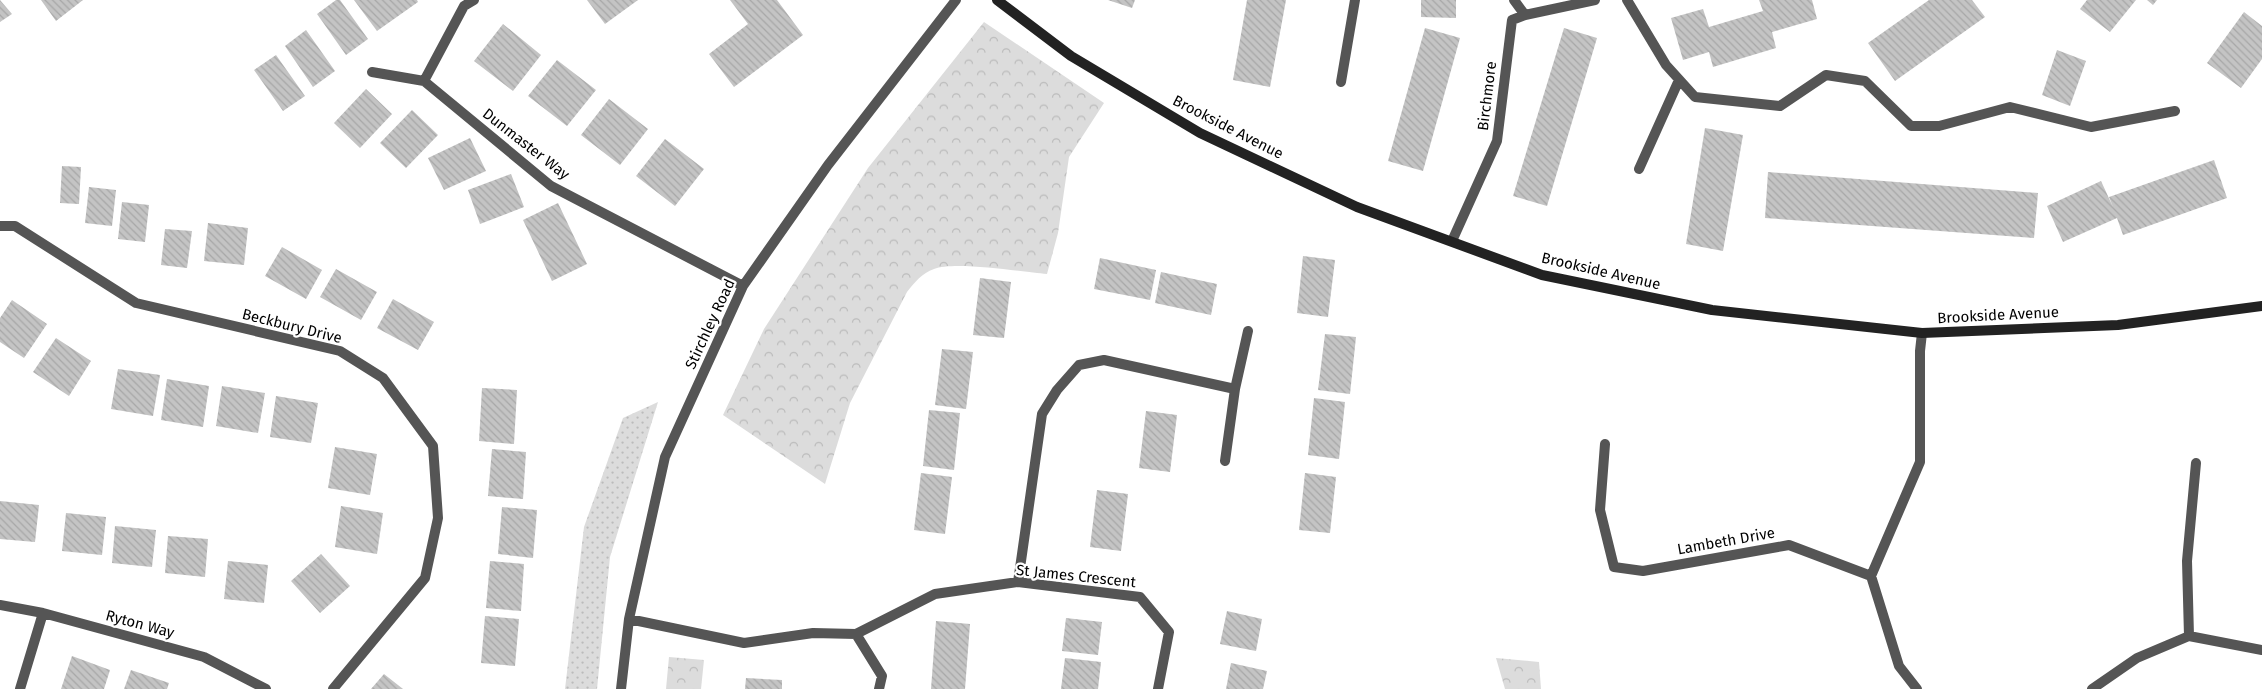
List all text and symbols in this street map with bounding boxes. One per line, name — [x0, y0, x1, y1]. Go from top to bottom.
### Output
street label: Birchmore — [1474, 60, 1500, 132]
street label: Brookside Avenue — [1170, 91, 1286, 163]
street label: Dunmaster Way — [479, 104, 574, 184]
street label: Brookside Avenue — [1540, 249, 1662, 293]
street label: Stirchley Road — [681, 276, 739, 372]
street label: Brookside Avenue — [1937, 303, 2059, 327]
street label: Beckbury Drive — [240, 305, 344, 347]
street label: Lambeth Drive — [1676, 524, 1776, 558]
street label: St James Crescent — [1015, 561, 1137, 591]
street label: Ryton Way — [104, 606, 177, 642]

